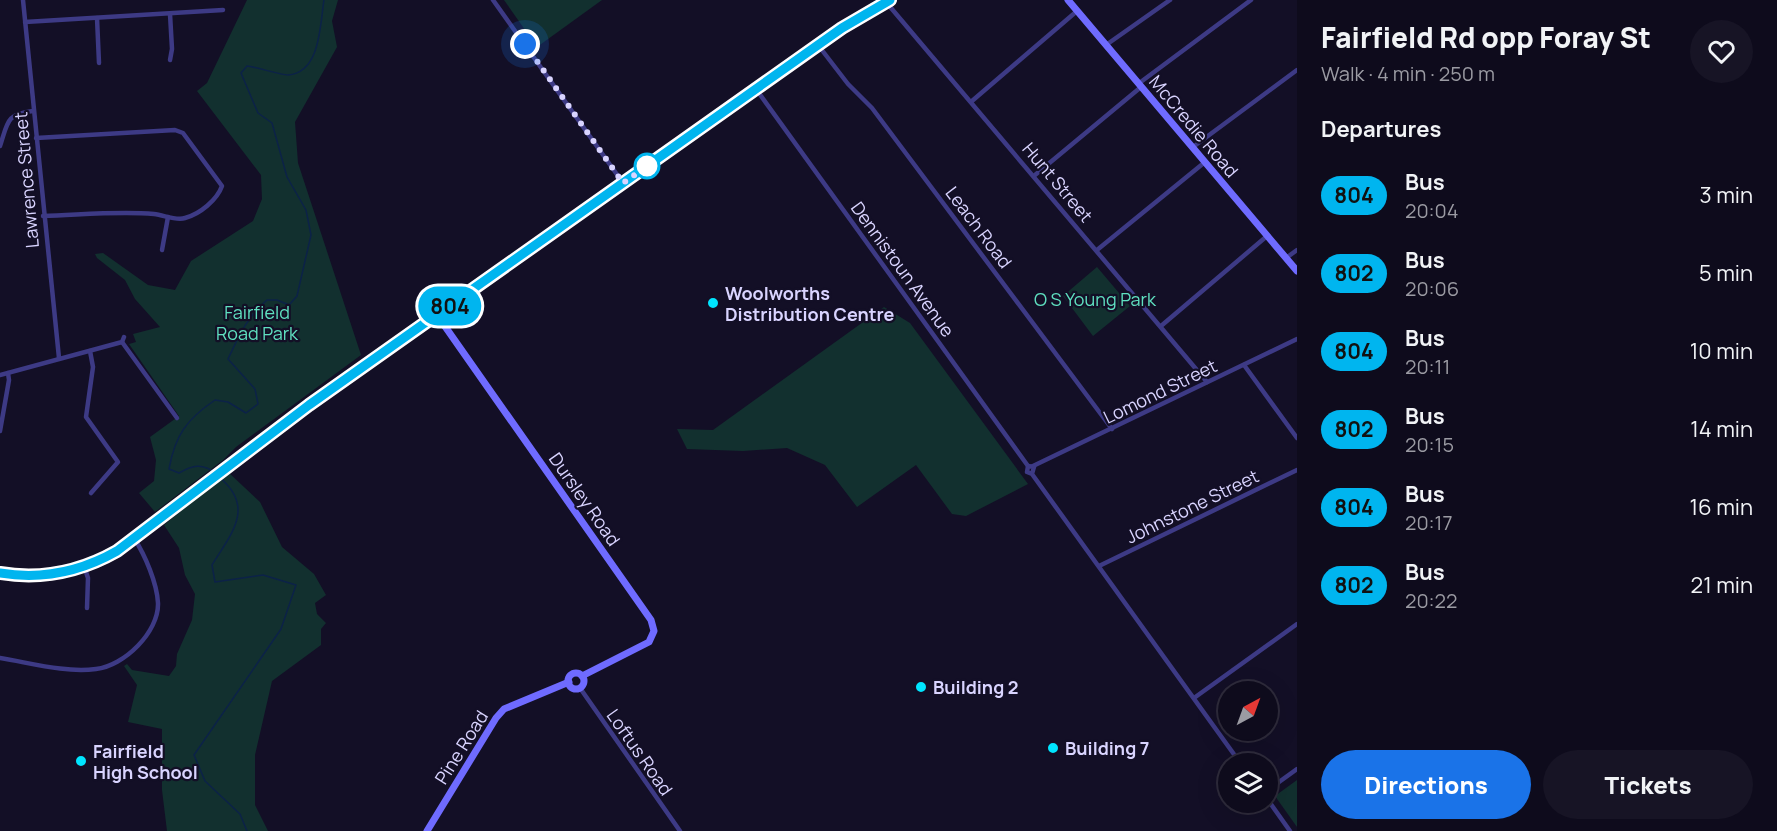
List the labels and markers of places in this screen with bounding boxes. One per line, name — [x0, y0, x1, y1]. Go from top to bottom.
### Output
unlabelled marker — [634, 153, 660, 179]
place label: Woolworths Distribution Centre — [725, 281, 895, 326]
marker: Woolworths Distribution Centre — [706, 296, 720, 310]
place label: Building 2 — [933, 675, 1019, 699]
marker: Building 2 — [914, 680, 928, 694]
place label: Building 7 — [1065, 736, 1149, 760]
place label: Fairfield High School — [93, 739, 198, 784]
marker: Building 7 — [1046, 741, 1060, 755]
marker: Fairfield High School — [74, 754, 88, 768]

